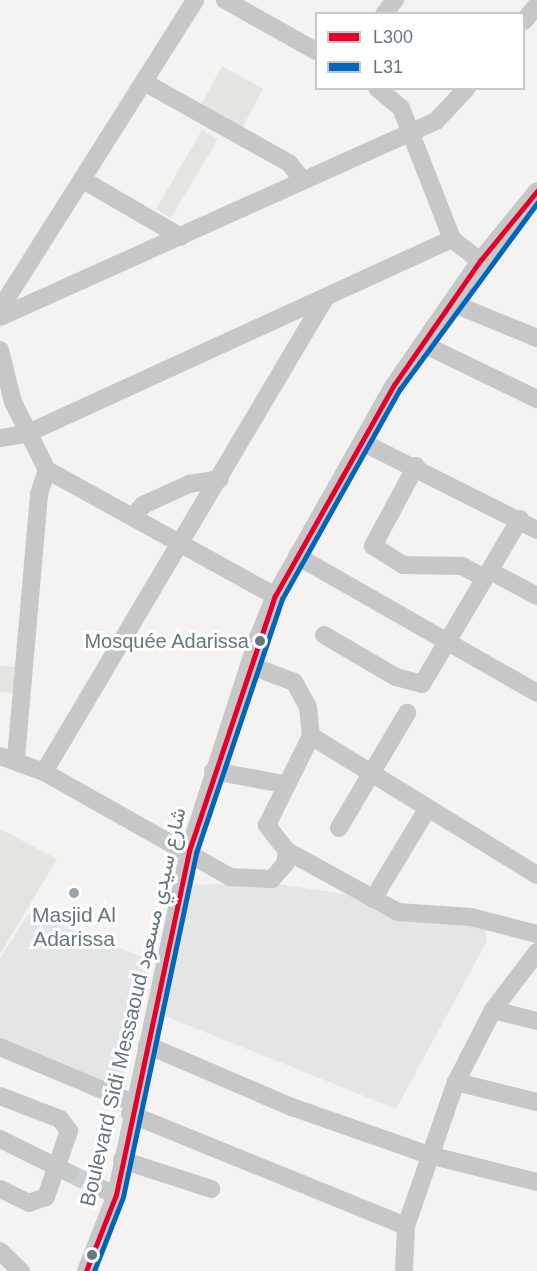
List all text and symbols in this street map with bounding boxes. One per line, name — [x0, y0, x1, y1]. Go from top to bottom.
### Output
legend — [315, 12, 525, 90]
text: L300 — [373, 27, 413, 47]
text: L31 — [373, 57, 403, 77]
place label: Mosquée Adarissa — [83, 629, 249, 653]
marker: Mosquée Adarissa — [254, 635, 266, 647]
street label: Boulevard Sidi Messaoud شارع سيدي مسعود — [75, 805, 191, 1209]
marker: Masjid Al Adarissa — [67, 886, 81, 900]
place label: Masjid Al Adarissa — [31, 902, 117, 952]
unlabelled marker — [86, 1249, 98, 1261]

